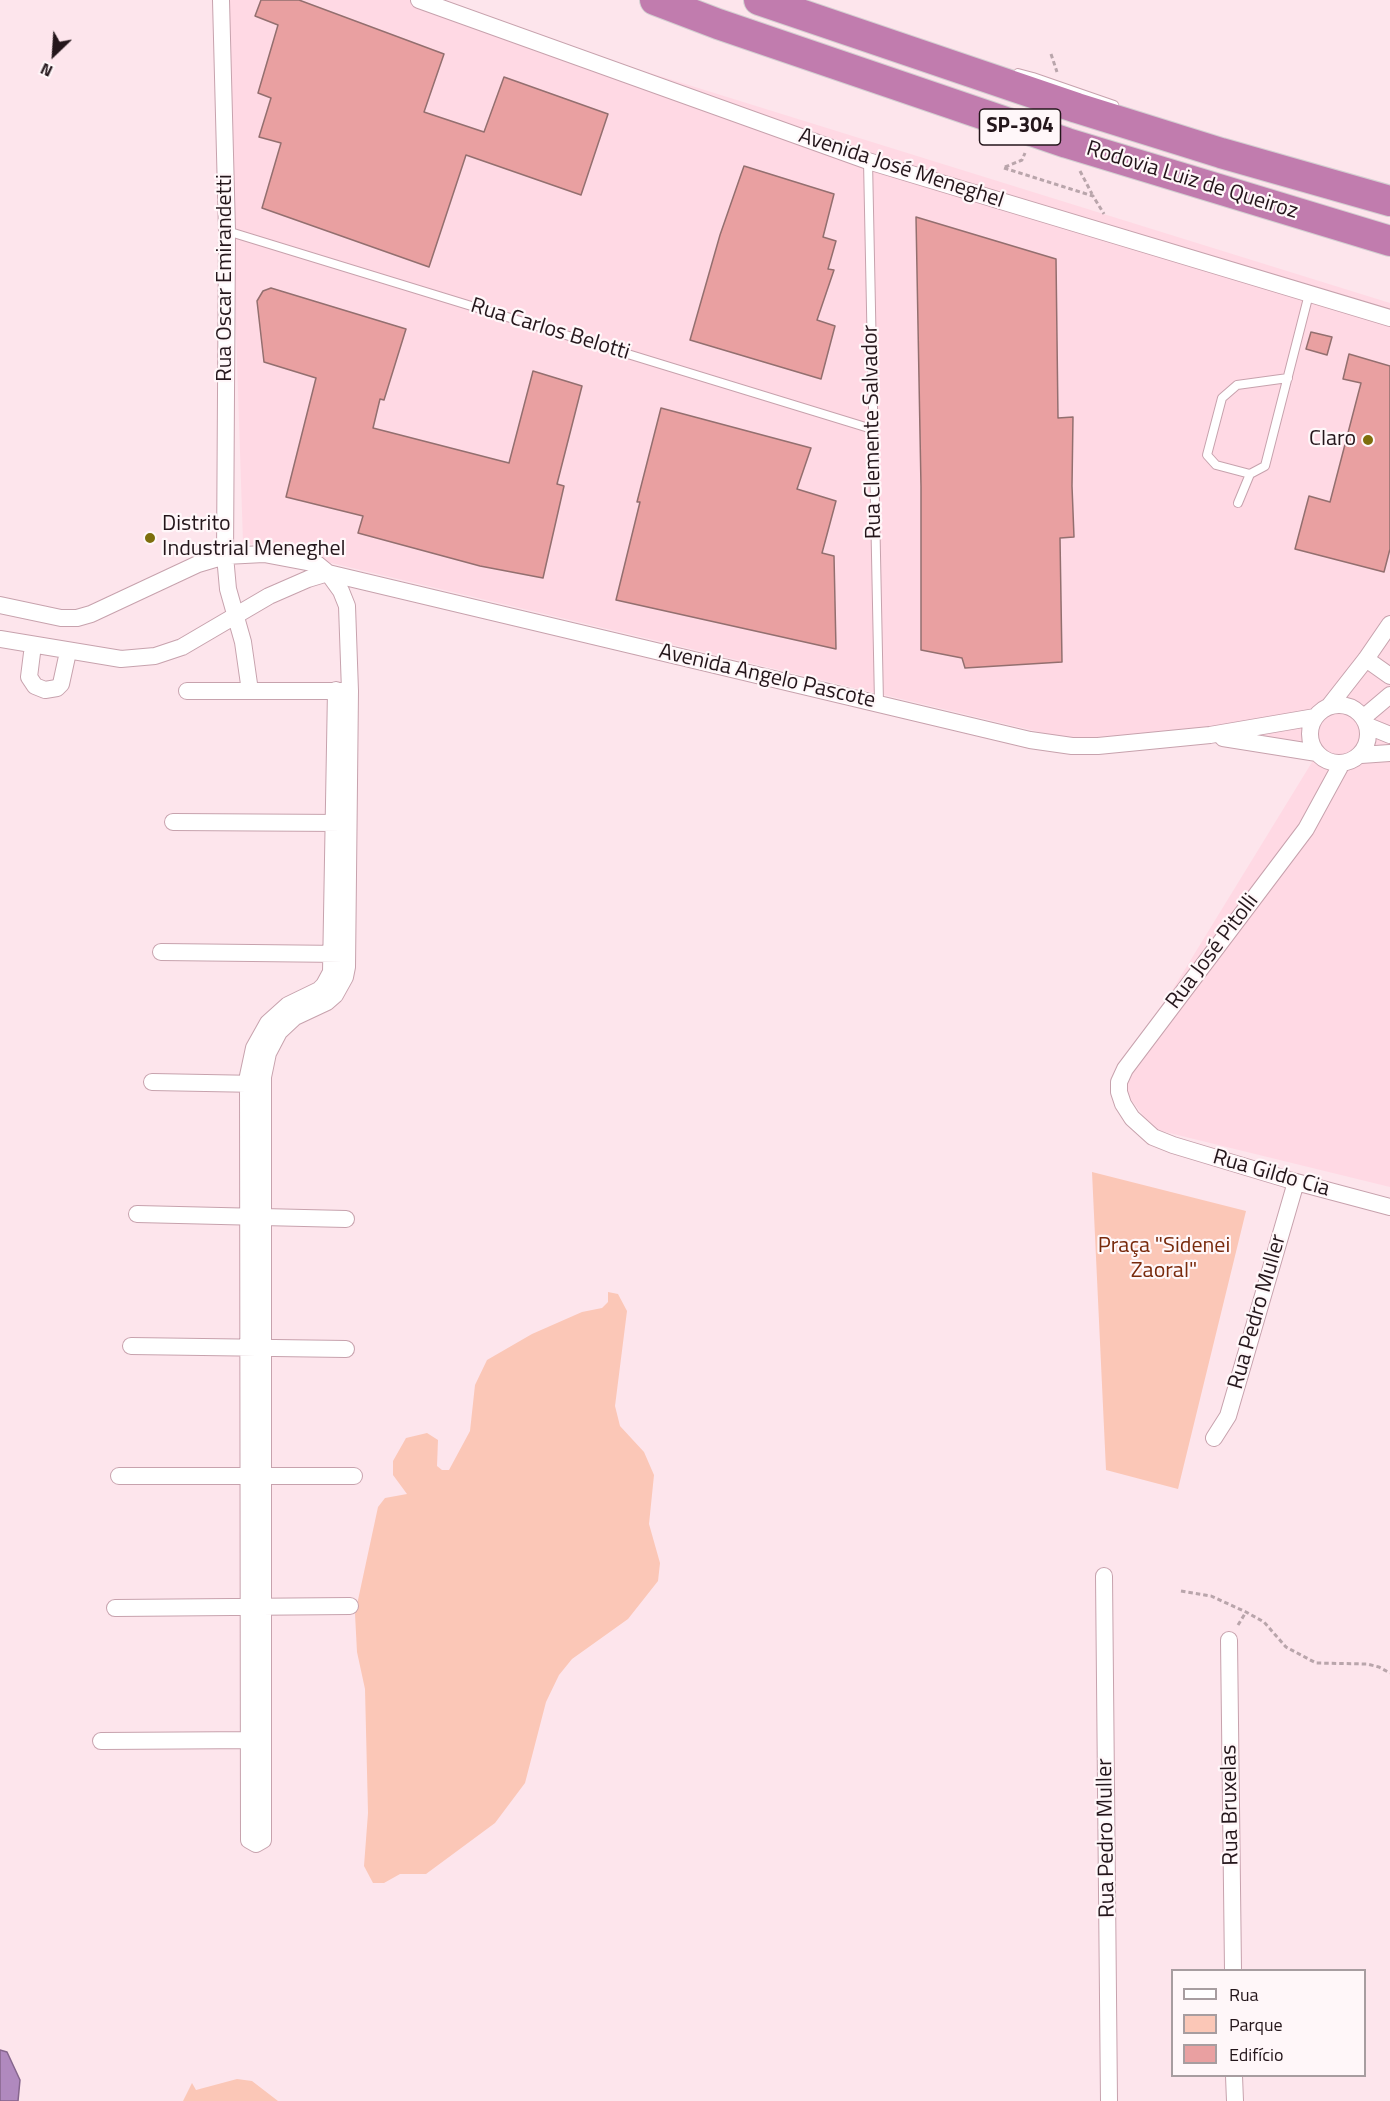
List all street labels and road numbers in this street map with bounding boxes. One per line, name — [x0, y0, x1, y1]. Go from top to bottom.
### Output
road number: SP-304 — [980, 109, 1060, 145]
street label: Avenida José Meneghel — [795, 123, 1007, 215]
street label: Rodovia Luiz de Queiroz — [1083, 136, 1301, 226]
street label: Rua Oscar Emirandetti — [213, 174, 239, 382]
street label: Rua Carlos Belotti — [467, 293, 633, 367]
street label: Rua Clemente Salvador — [858, 325, 888, 539]
street label: Avenida Angelo Pascote — [656, 639, 878, 715]
street label: Rua José Pitolli — [1161, 889, 1265, 1015]
street label: Rua Gildo Cia — [1210, 1145, 1332, 1203]
street label: Rua Pedro Muller — [1223, 1232, 1293, 1392]
street label: Rua Bruxelas — [1217, 1744, 1245, 1866]
street label: Rua Pedro Muller — [1092, 1758, 1122, 1918]

